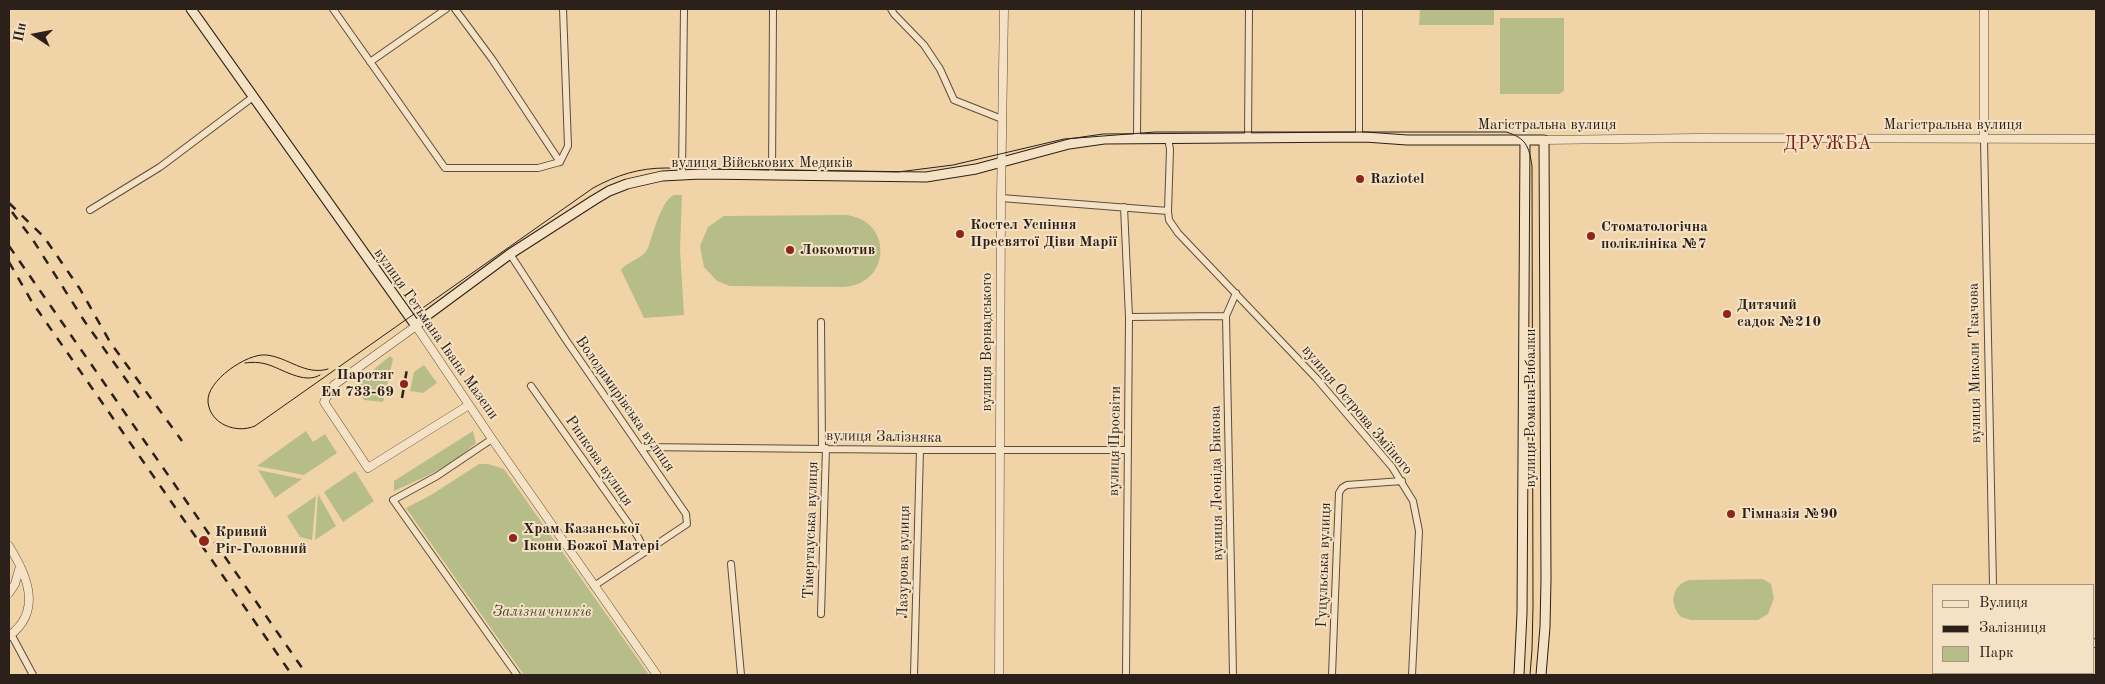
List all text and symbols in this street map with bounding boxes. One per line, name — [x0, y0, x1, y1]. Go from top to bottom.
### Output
north arrow — [10, 10, 60, 60]
text: Пн — [12, 21, 29, 43]
street label: Магістральна вулиця — [1478, 116, 1616, 134]
street label: Магістральна вулиця — [1884, 116, 2022, 134]
district label: ДРУЖБА — [1783, 133, 1873, 155]
street label: вулиця Військових Медиків — [671, 154, 853, 172]
place label: Raziotel — [1370, 170, 1425, 188]
marker: Raziotel — [1354, 173, 1366, 185]
place label: Костел Успіння Пресвятої Діви Марії — [970, 216, 1117, 251]
place label: Стоматологічна поліклініка №7 — [1601, 218, 1708, 253]
marker: Костел Успіння Пресвятої Діви Марії — [954, 228, 966, 240]
marker: Стоматологічна поліклініка №7 — [1585, 230, 1597, 242]
place label: Локомотив — [800, 241, 875, 259]
marker: Локомотив — [784, 244, 796, 256]
street label: вулиця Гетьмана Івана Мазепи — [370, 245, 502, 423]
street label: вулиця Вернадського — [978, 272, 996, 412]
street label: вулиця Миколи Ткачова — [1965, 282, 1985, 444]
place label: Дитячий садок №210 — [1737, 296, 1821, 331]
marker: Дитячий садок №210 — [1721, 308, 1733, 320]
street label: вулиця Романа Рибалки — [1522, 328, 1540, 488]
street label: Володимирівська вулиця — [571, 333, 679, 475]
street label: вулиця Острова Зміїного — [1298, 342, 1416, 478]
place label: Паротяг Ем 733-69 — [321, 366, 394, 401]
marker: Паротяг Ем 733-69 — [398, 378, 410, 390]
street label: вулиця Просвіти — [1105, 386, 1125, 496]
street label: вулиця Леоніда Бикова — [1207, 405, 1227, 561]
street label: Ринкова вулиця — [561, 412, 637, 510]
street label: вулиця Залізняка — [826, 427, 942, 447]
street label: Тімертауська вулиця — [800, 461, 822, 599]
street label: Гуцульська вулиця — [1313, 502, 1335, 628]
street label: Лазурова вулиця — [894, 505, 914, 619]
place label: Гімназія №90 — [1741, 505, 1837, 523]
marker: Гімназія №90 — [1725, 508, 1737, 520]
place label: Храм Казанської Ікони Божої Матері — [523, 520, 659, 555]
place label: Кривий Ріг-Головний — [215, 523, 307, 558]
marker: Храм Казанської Ікони Божої Матері — [507, 532, 519, 544]
marker: Кривий Ріг-Головний — [197, 534, 211, 548]
legend — [1932, 584, 2095, 674]
text: Вулиця — [1979, 596, 2028, 611]
park label: Залізничників — [493, 603, 591, 621]
text: Залізниця — [1979, 621, 2046, 636]
text: Парк — [1979, 646, 2014, 661]

